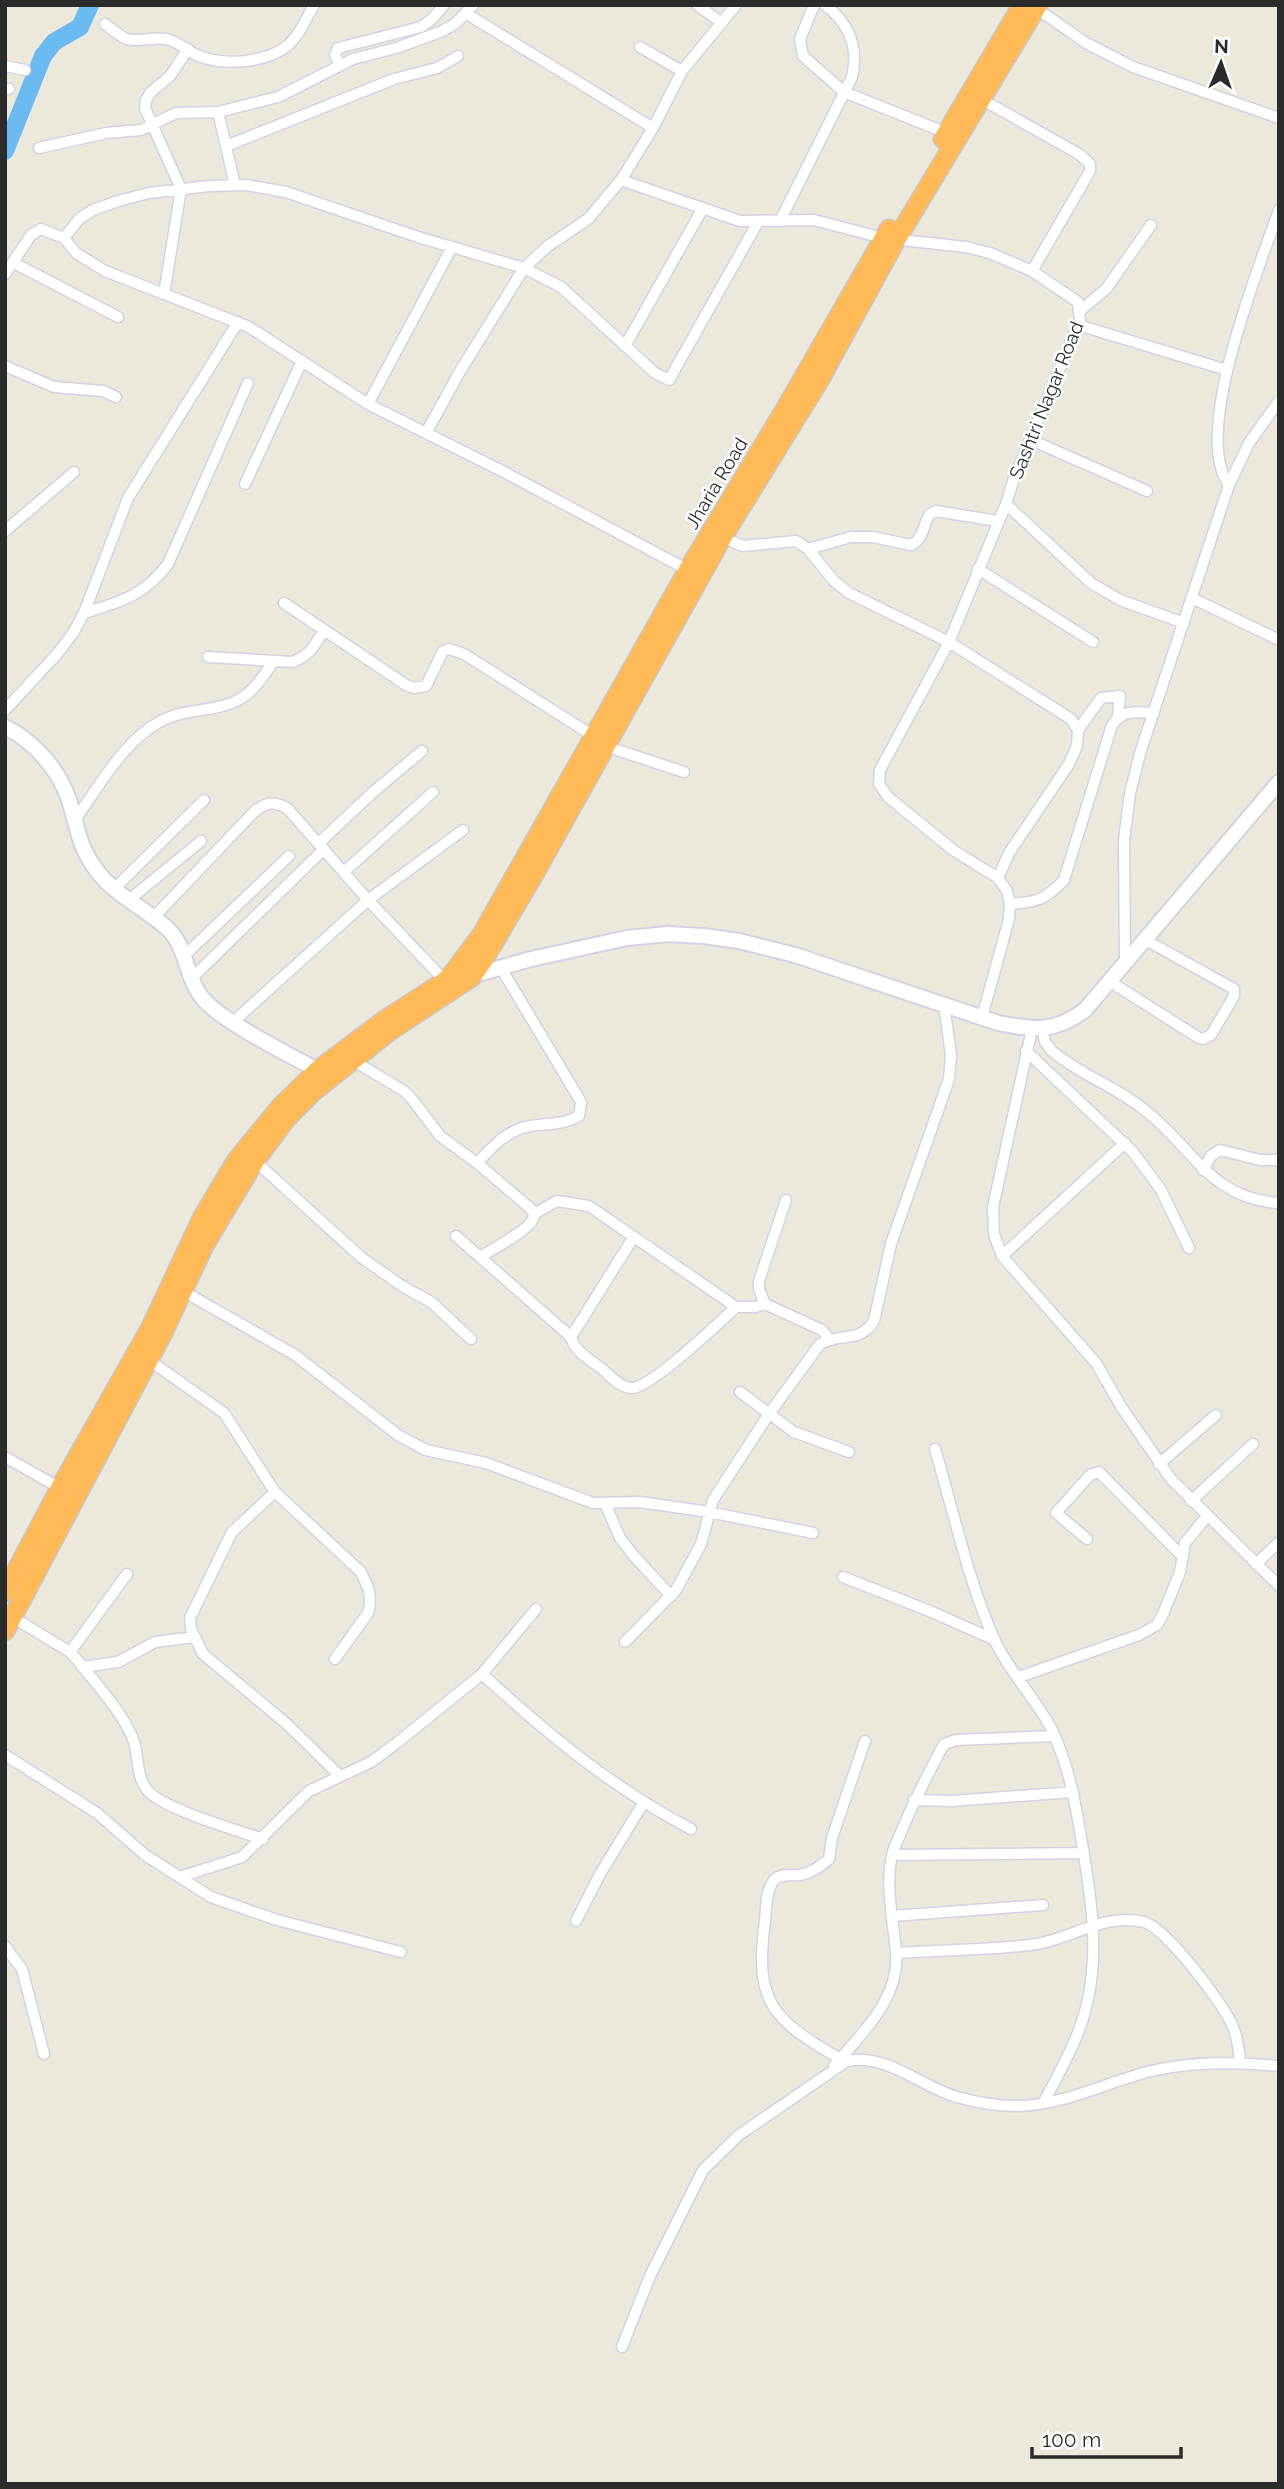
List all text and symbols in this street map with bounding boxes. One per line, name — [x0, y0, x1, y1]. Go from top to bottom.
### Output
north arrow — [1186, 28, 1256, 98]
text: N — [1214, 35, 1229, 57]
street label: Sashtri Nagar Road — [1004, 318, 1088, 482]
street label: Jharia Road — [680, 434, 752, 532]
scale bar — [1032, 2416, 1181, 2460]
text: 100 m — [1042, 2427, 1101, 2452]

